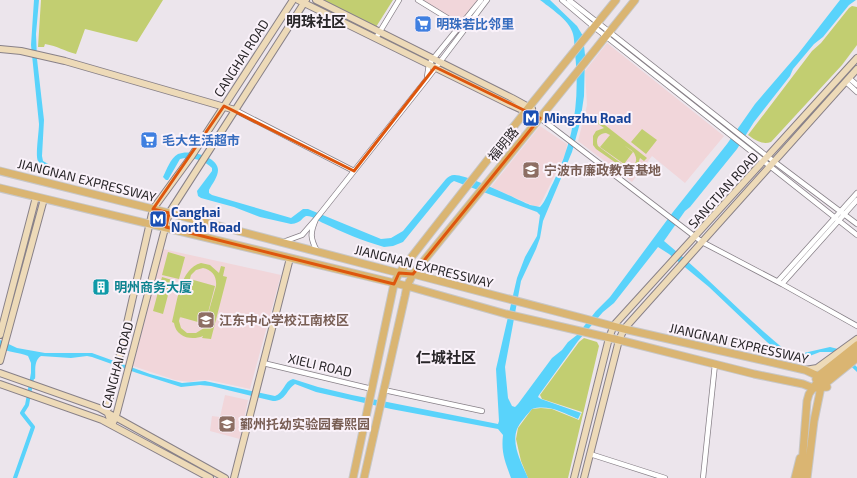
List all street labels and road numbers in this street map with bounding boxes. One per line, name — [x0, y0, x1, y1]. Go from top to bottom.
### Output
street label: CANGHAI ROAD — [210, 16, 272, 100]
street label: 福明路 — [485, 124, 521, 164]
street label: SANGTIAN ROAD — [685, 149, 761, 231]
street label: JIANGNAN EXPRESSWAY — [16, 155, 158, 205]
street label: JIANGNAN EXPRESSWAY — [353, 241, 495, 291]
street label: JIANGNAN EXPRESSWAY — [668, 319, 811, 367]
street label: CANGHAI ROAD — [98, 320, 136, 410]
street label: XIELI ROAD — [287, 350, 353, 380]

